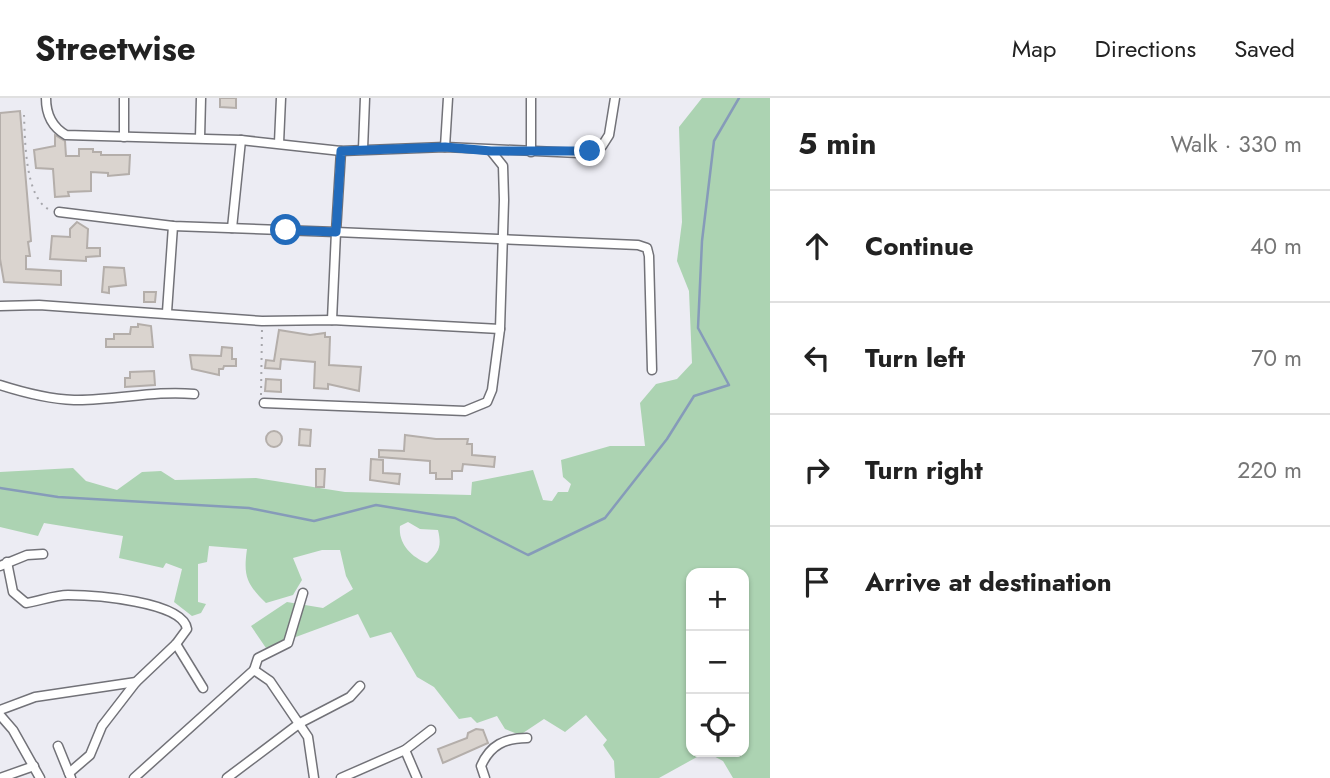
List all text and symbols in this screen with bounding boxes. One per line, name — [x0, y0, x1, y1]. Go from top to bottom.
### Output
text: Streetwise — [35, 25, 196, 72]
text: Map — [1012, 31, 1057, 66]
text: Directions — [1095, 31, 1196, 66]
text: Saved — [1234, 31, 1295, 66]
text: 5 min — [798, 122, 876, 165]
text: Walk · 330 m — [1171, 127, 1302, 161]
route end — [574, 135, 605, 166]
route start — [270, 214, 301, 245]
icon: ahead — [798, 227, 836, 265]
text: Continue — [865, 227, 974, 265]
text: 40 m — [1250, 229, 1302, 263]
icon: left — [798, 339, 836, 377]
text: Turn left — [865, 339, 965, 377]
text: 70 m — [1251, 341, 1302, 375]
icon: right — [798, 451, 836, 489]
text: Turn right — [865, 451, 983, 489]
text: 220 m — [1237, 453, 1302, 487]
icon: arrive — [798, 563, 836, 601]
text: Arrive at destination — [865, 563, 1112, 601]
map controls — [686, 568, 749, 757]
button: + — [686, 568, 749, 631]
button: − — [686, 631, 749, 694]
button: locate — [686, 694, 749, 757]

